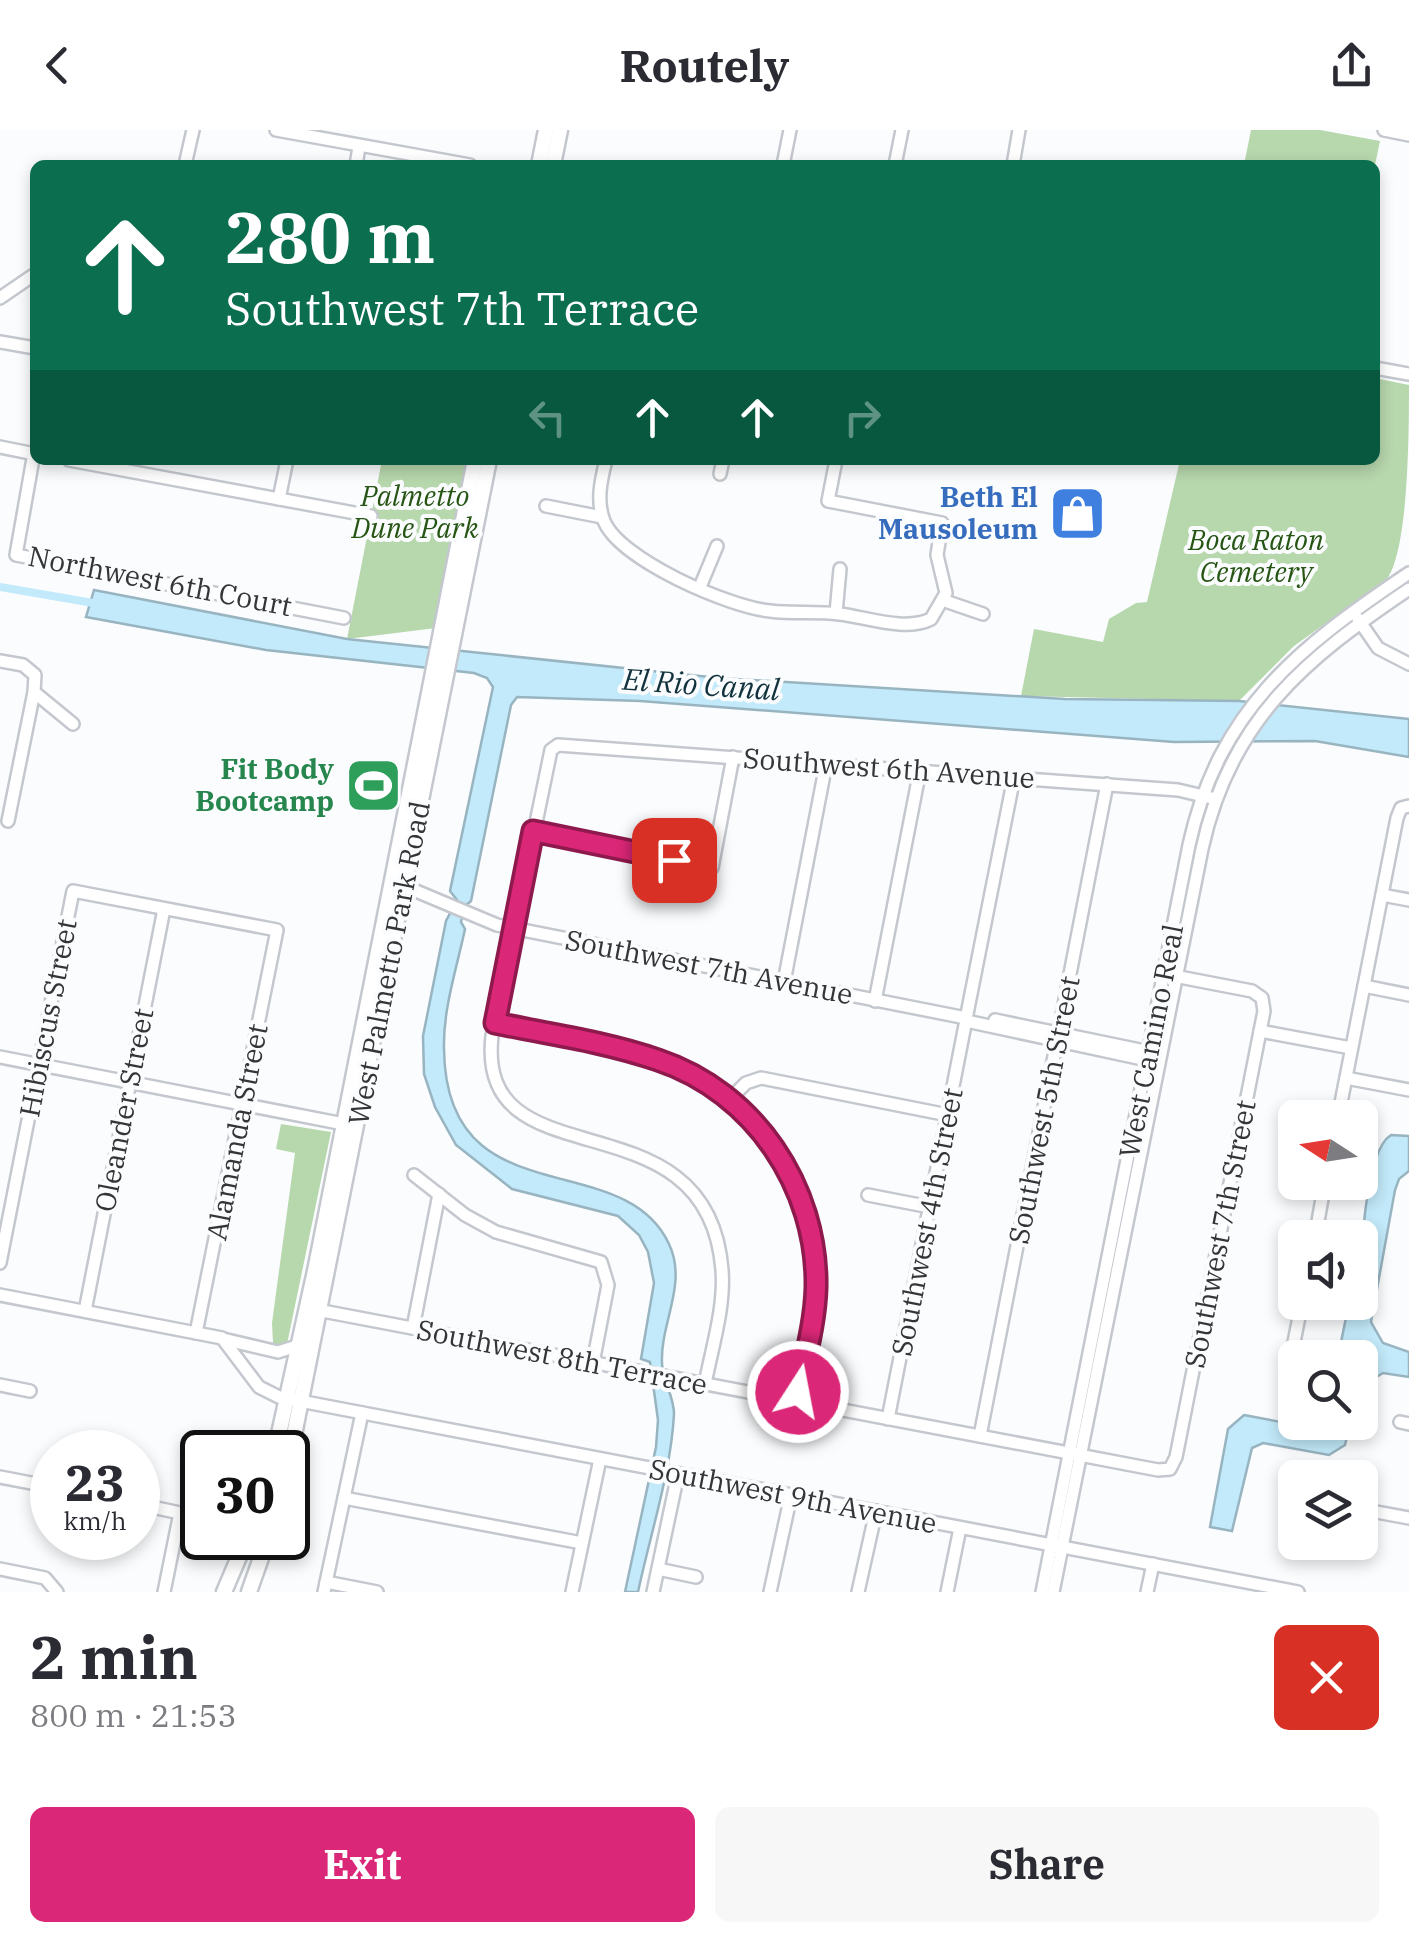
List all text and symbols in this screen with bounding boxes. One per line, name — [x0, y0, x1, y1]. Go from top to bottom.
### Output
text: Routely — [620, 36, 789, 94]
icon: back — [30, 38, 85, 93]
icon: share — [1324, 38, 1379, 93]
text: 280 m — [225, 191, 435, 282]
icon: ahead — [60, 200, 190, 330]
text: Southwest 7th Terrace — [225, 279, 699, 337]
icon: left — [520, 390, 575, 445]
icon: ahead — [625, 390, 680, 445]
icon: ahead — [730, 390, 785, 445]
icon: right — [835, 390, 890, 445]
park label: Palmetto Dune Park — [350, 477, 479, 546]
place label: Beth El Mausoleum — [878, 478, 1038, 547]
shop icon: Beth El Mausoleum — [1047, 483, 1107, 543]
park label: Boca Raton Cemetery — [1187, 521, 1324, 590]
street label: Northwest 6th Court — [25, 537, 295, 624]
water label: El Rio Canal — [620, 659, 781, 708]
street label: Southwest 6th Avenue — [742, 739, 1036, 796]
place label: Fit Body Bootcamp — [195, 750, 334, 819]
sports icon: Fit Body Bootcamp — [343, 755, 403, 815]
street label: West Palmetto Park Road — [339, 798, 438, 1128]
pin — [632, 818, 717, 903]
icon: arrive — [647, 833, 702, 888]
street label: Hibiscus Street — [10, 916, 85, 1120]
street label: Southwest 7th Avenue — [562, 920, 856, 1013]
street label: West Camino Real — [1110, 921, 1191, 1161]
street label: Southwest 5th Street — [999, 973, 1088, 1247]
street label: Oleander Street — [86, 1005, 161, 1215]
street label: Alamanda Street — [197, 1020, 276, 1243]
street label: Southwest 4th Street — [882, 1085, 971, 1359]
street label: Southwest 7th Street — [1175, 1097, 1264, 1371]
north arrow — [1278, 1100, 1378, 1200]
map controls — [1278, 1100, 1378, 1560]
button: sound — [1278, 1220, 1378, 1320]
street label: Southwest 8th Terrace — [414, 1310, 710, 1403]
position arrow — [746, 1340, 850, 1444]
button: search — [1278, 1340, 1378, 1440]
speed limit sign: 30 — [180, 1430, 310, 1560]
street label: Southwest 9th Avenue — [646, 1449, 940, 1542]
text: 23 — [65, 1450, 125, 1515]
button: layers — [1278, 1460, 1378, 1560]
text: km/h — [63, 1504, 127, 1537]
text: 2 min — [30, 1617, 198, 1696]
button: close — [1274, 1625, 1379, 1730]
text: 800 m · 21:53 — [30, 1694, 237, 1736]
button: Exit — [30, 1807, 695, 1922]
button: Share — [715, 1807, 1379, 1922]

